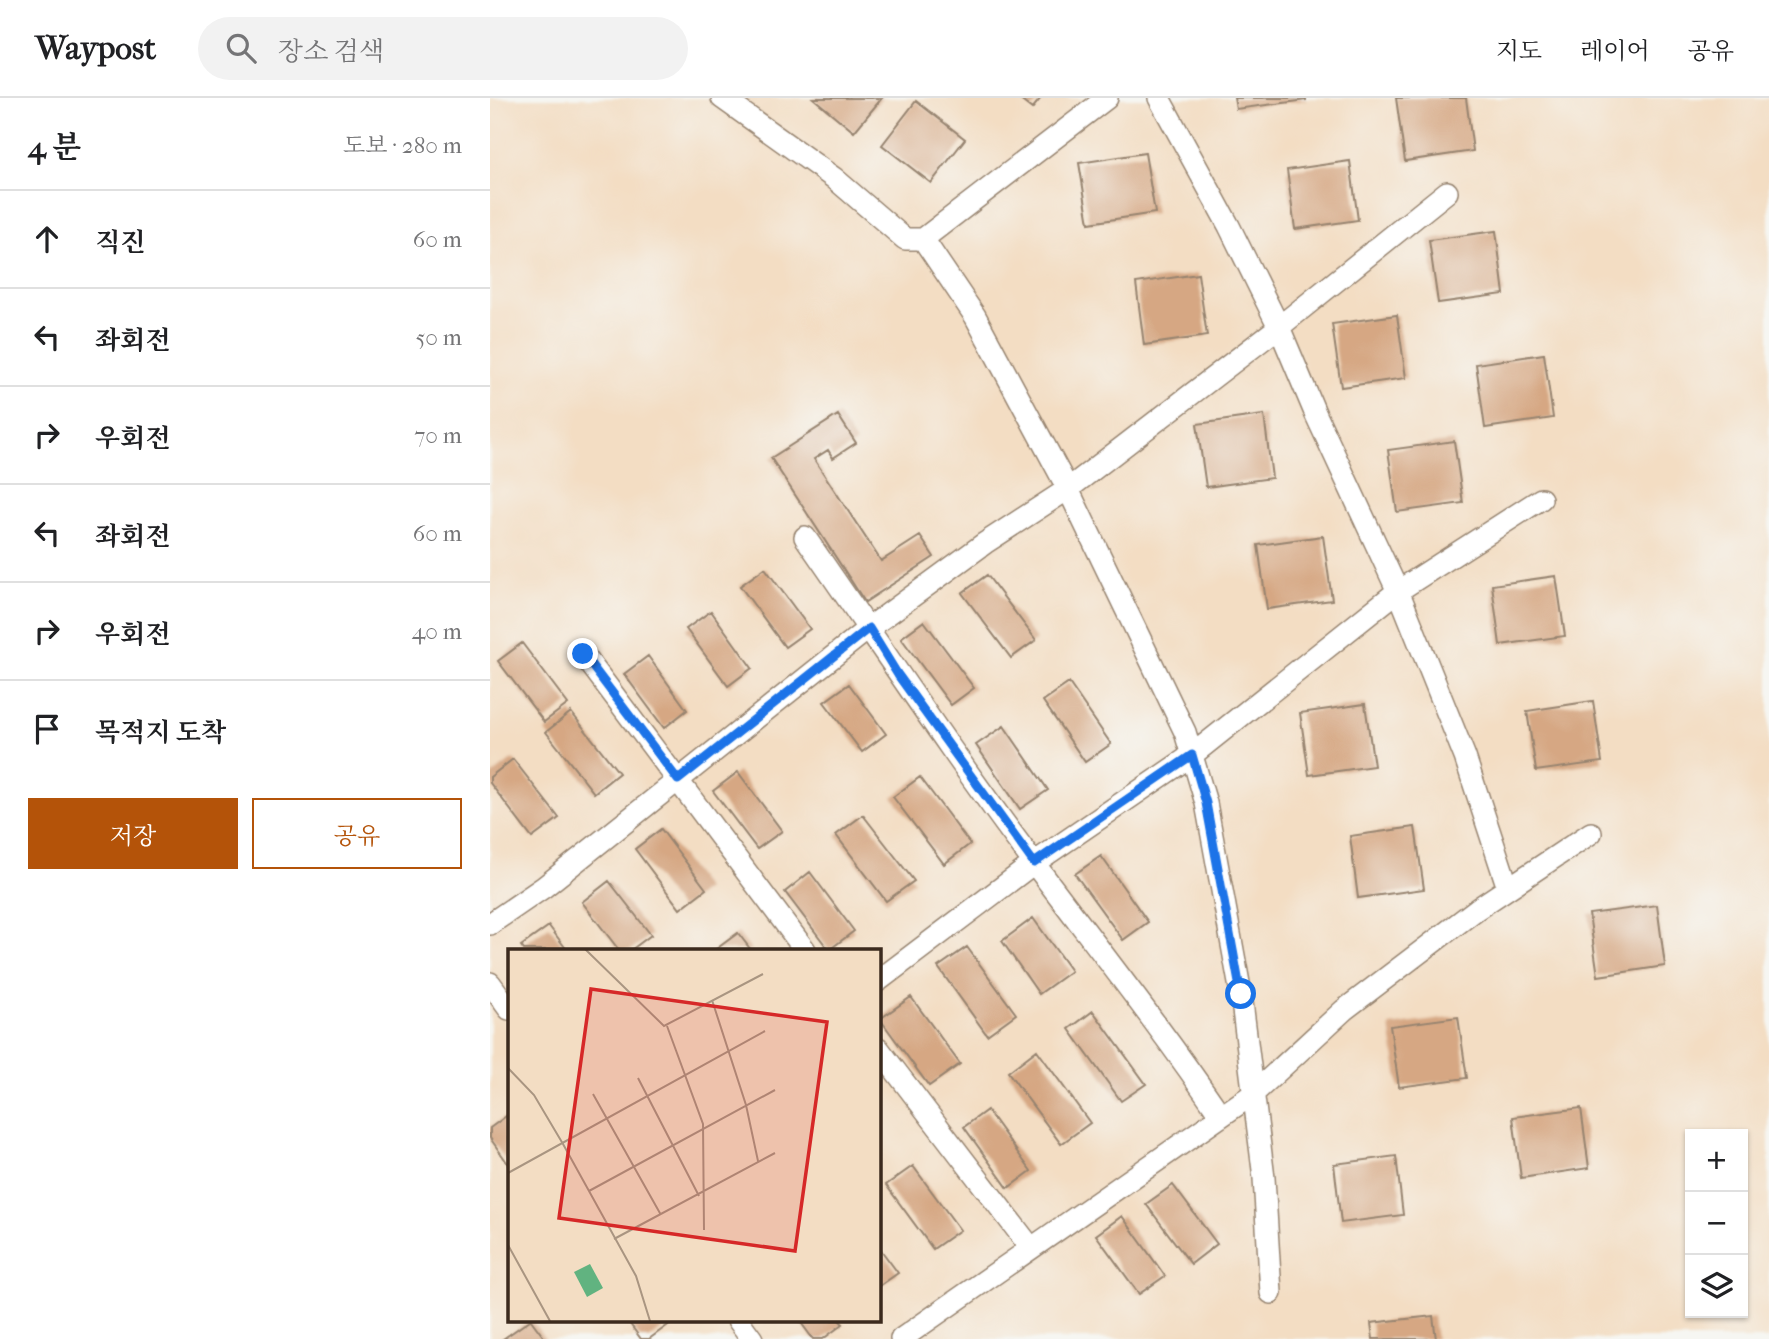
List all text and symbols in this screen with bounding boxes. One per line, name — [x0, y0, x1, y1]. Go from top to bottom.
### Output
search box — [198, 17, 688, 80]
text: Waypost — [35, 29, 156, 68]
icon: search — [222, 29, 260, 67]
text: 장소 검색 — [278, 36, 384, 67]
text: 지도 — [1496, 37, 1542, 65]
text: 레이어 — [1580, 37, 1650, 65]
text: 공유 — [1688, 37, 1734, 65]
text: 4 분 — [28, 130, 81, 165]
text: 도보 · 280 m — [343, 132, 462, 159]
icon: ahead — [28, 220, 66, 258]
text: 60 m — [413, 226, 462, 253]
text: 직진 — [95, 227, 145, 258]
icon: left — [28, 318, 66, 356]
text: 50 m — [415, 324, 462, 351]
text: 좌회전 — [95, 325, 170, 356]
icon: right — [28, 416, 66, 454]
text: 70 m — [414, 422, 462, 449]
text: 우회전 — [95, 423, 170, 454]
icon: left — [28, 514, 66, 552]
text: 60 m — [413, 520, 462, 547]
text: 좌회전 — [95, 521, 170, 552]
icon: right — [28, 612, 66, 650]
text: 40 m — [412, 618, 462, 645]
text: 우회전 — [95, 619, 170, 650]
route end — [567, 638, 598, 669]
icon: arrive — [28, 710, 66, 748]
text: 목적지 도착 — [95, 717, 226, 748]
button: 저장 — [28, 798, 238, 869]
button: 공유 — [252, 798, 462, 869]
inset map — [508, 949, 880, 1322]
route start — [1225, 978, 1256, 1009]
map controls — [1685, 1129, 1748, 1318]
button: + — [1685, 1129, 1748, 1192]
button: − — [1685, 1192, 1748, 1255]
button: layers — [1685, 1255, 1748, 1318]

